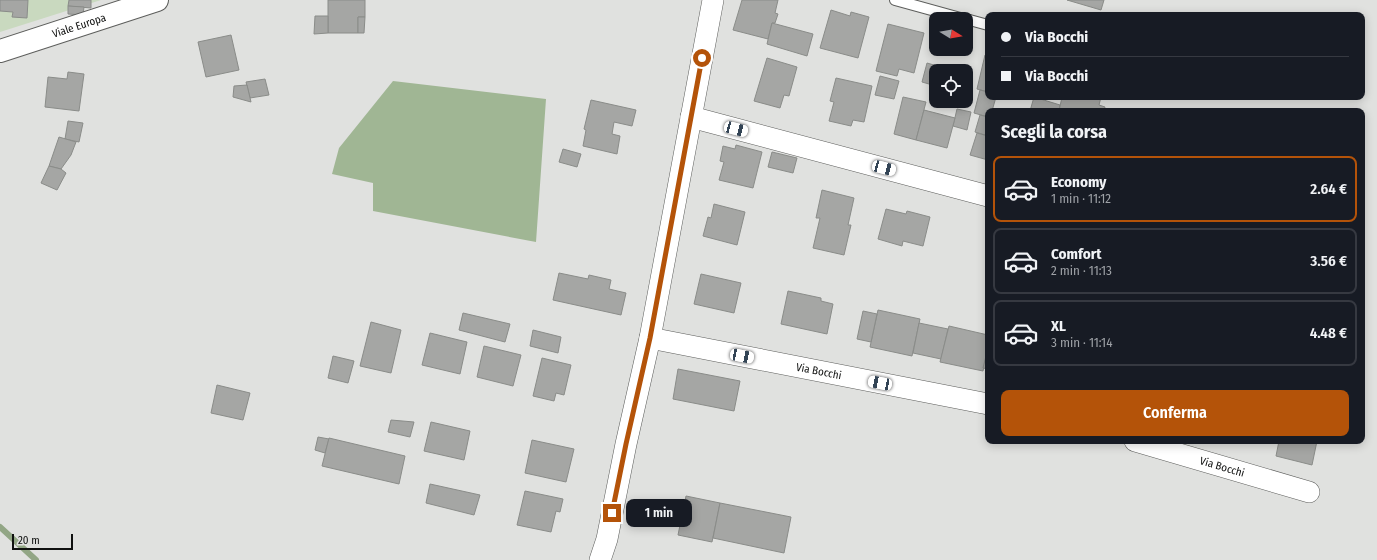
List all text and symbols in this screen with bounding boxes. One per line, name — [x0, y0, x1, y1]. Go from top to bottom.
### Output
street label: Viale Europa — [51, 11, 108, 41]
north arrow — [929, 12, 973, 56]
map controls — [929, 12, 973, 108]
text: Via Bocchi — [1025, 28, 1088, 46]
route start — [693, 49, 711, 67]
button: locate — [929, 64, 973, 108]
text: Via Bocchi — [1025, 67, 1088, 85]
car — [723, 120, 749, 138]
text: Scegli la corsa — [1001, 121, 1107, 143]
car — [871, 159, 897, 177]
icon: car — [1003, 171, 1039, 207]
text: Economy — [1051, 173, 1106, 191]
text: 2.64 € — [1310, 180, 1347, 198]
text: 1 min · 11:12 — [1051, 191, 1111, 206]
icon: car — [1003, 243, 1039, 279]
text: Comfort — [1051, 245, 1102, 263]
text: 3.56 € — [1310, 252, 1347, 270]
text: 2 min · 11:13 — [1051, 263, 1112, 278]
icon: car — [1003, 315, 1039, 351]
text: XL — [1051, 317, 1066, 335]
text: 4.48 € — [1310, 324, 1347, 342]
text: 3 min · 11:14 — [1051, 335, 1112, 350]
car — [729, 348, 755, 364]
street label: Via Bocchi — [795, 361, 843, 382]
car — [867, 375, 893, 391]
button: Conferma — [1001, 390, 1349, 436]
street label: Via Bocchi — [1198, 454, 1246, 480]
callout: 1 min — [626, 499, 692, 527]
route end — [603, 504, 621, 522]
text: 1 min — [645, 505, 673, 520]
scale bar — [12, 532, 73, 551]
text: 20 m — [18, 534, 40, 547]

